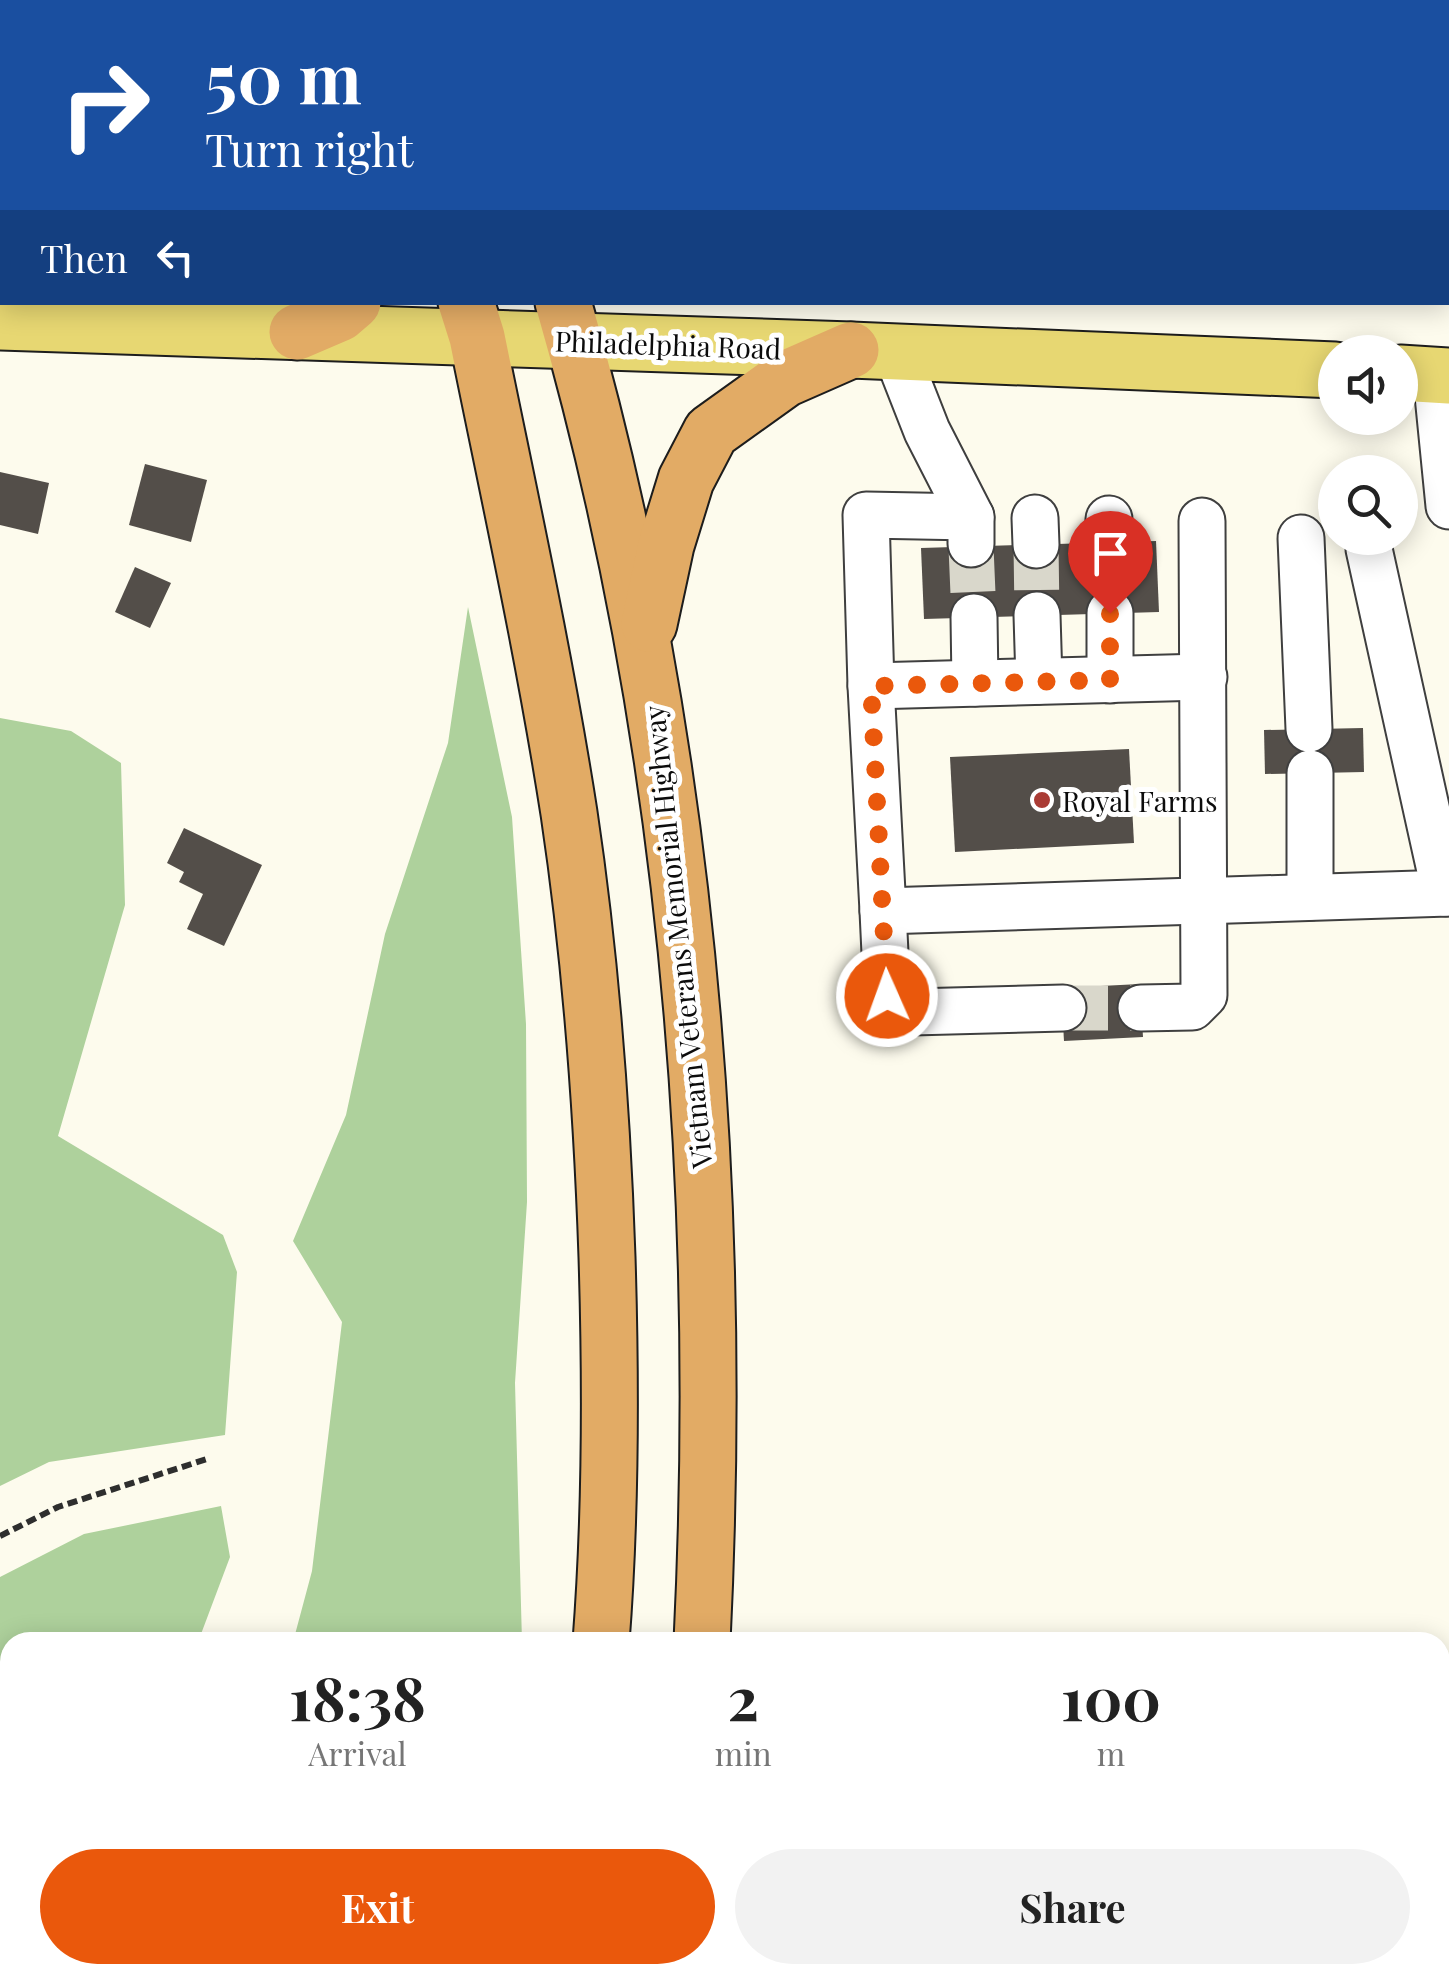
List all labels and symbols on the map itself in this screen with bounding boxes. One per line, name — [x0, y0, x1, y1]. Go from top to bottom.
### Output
street label: Philadelphia Road — [554, 322, 782, 366]
pin — [1068, 511, 1153, 614]
street label: Vietnam Veterans Memorial Highway — [634, 704, 720, 1171]
place label: Royal Farms — [1062, 782, 1217, 819]
marker: Royal Farms — [1031, 789, 1053, 811]
position arrow — [835, 944, 939, 1048]

